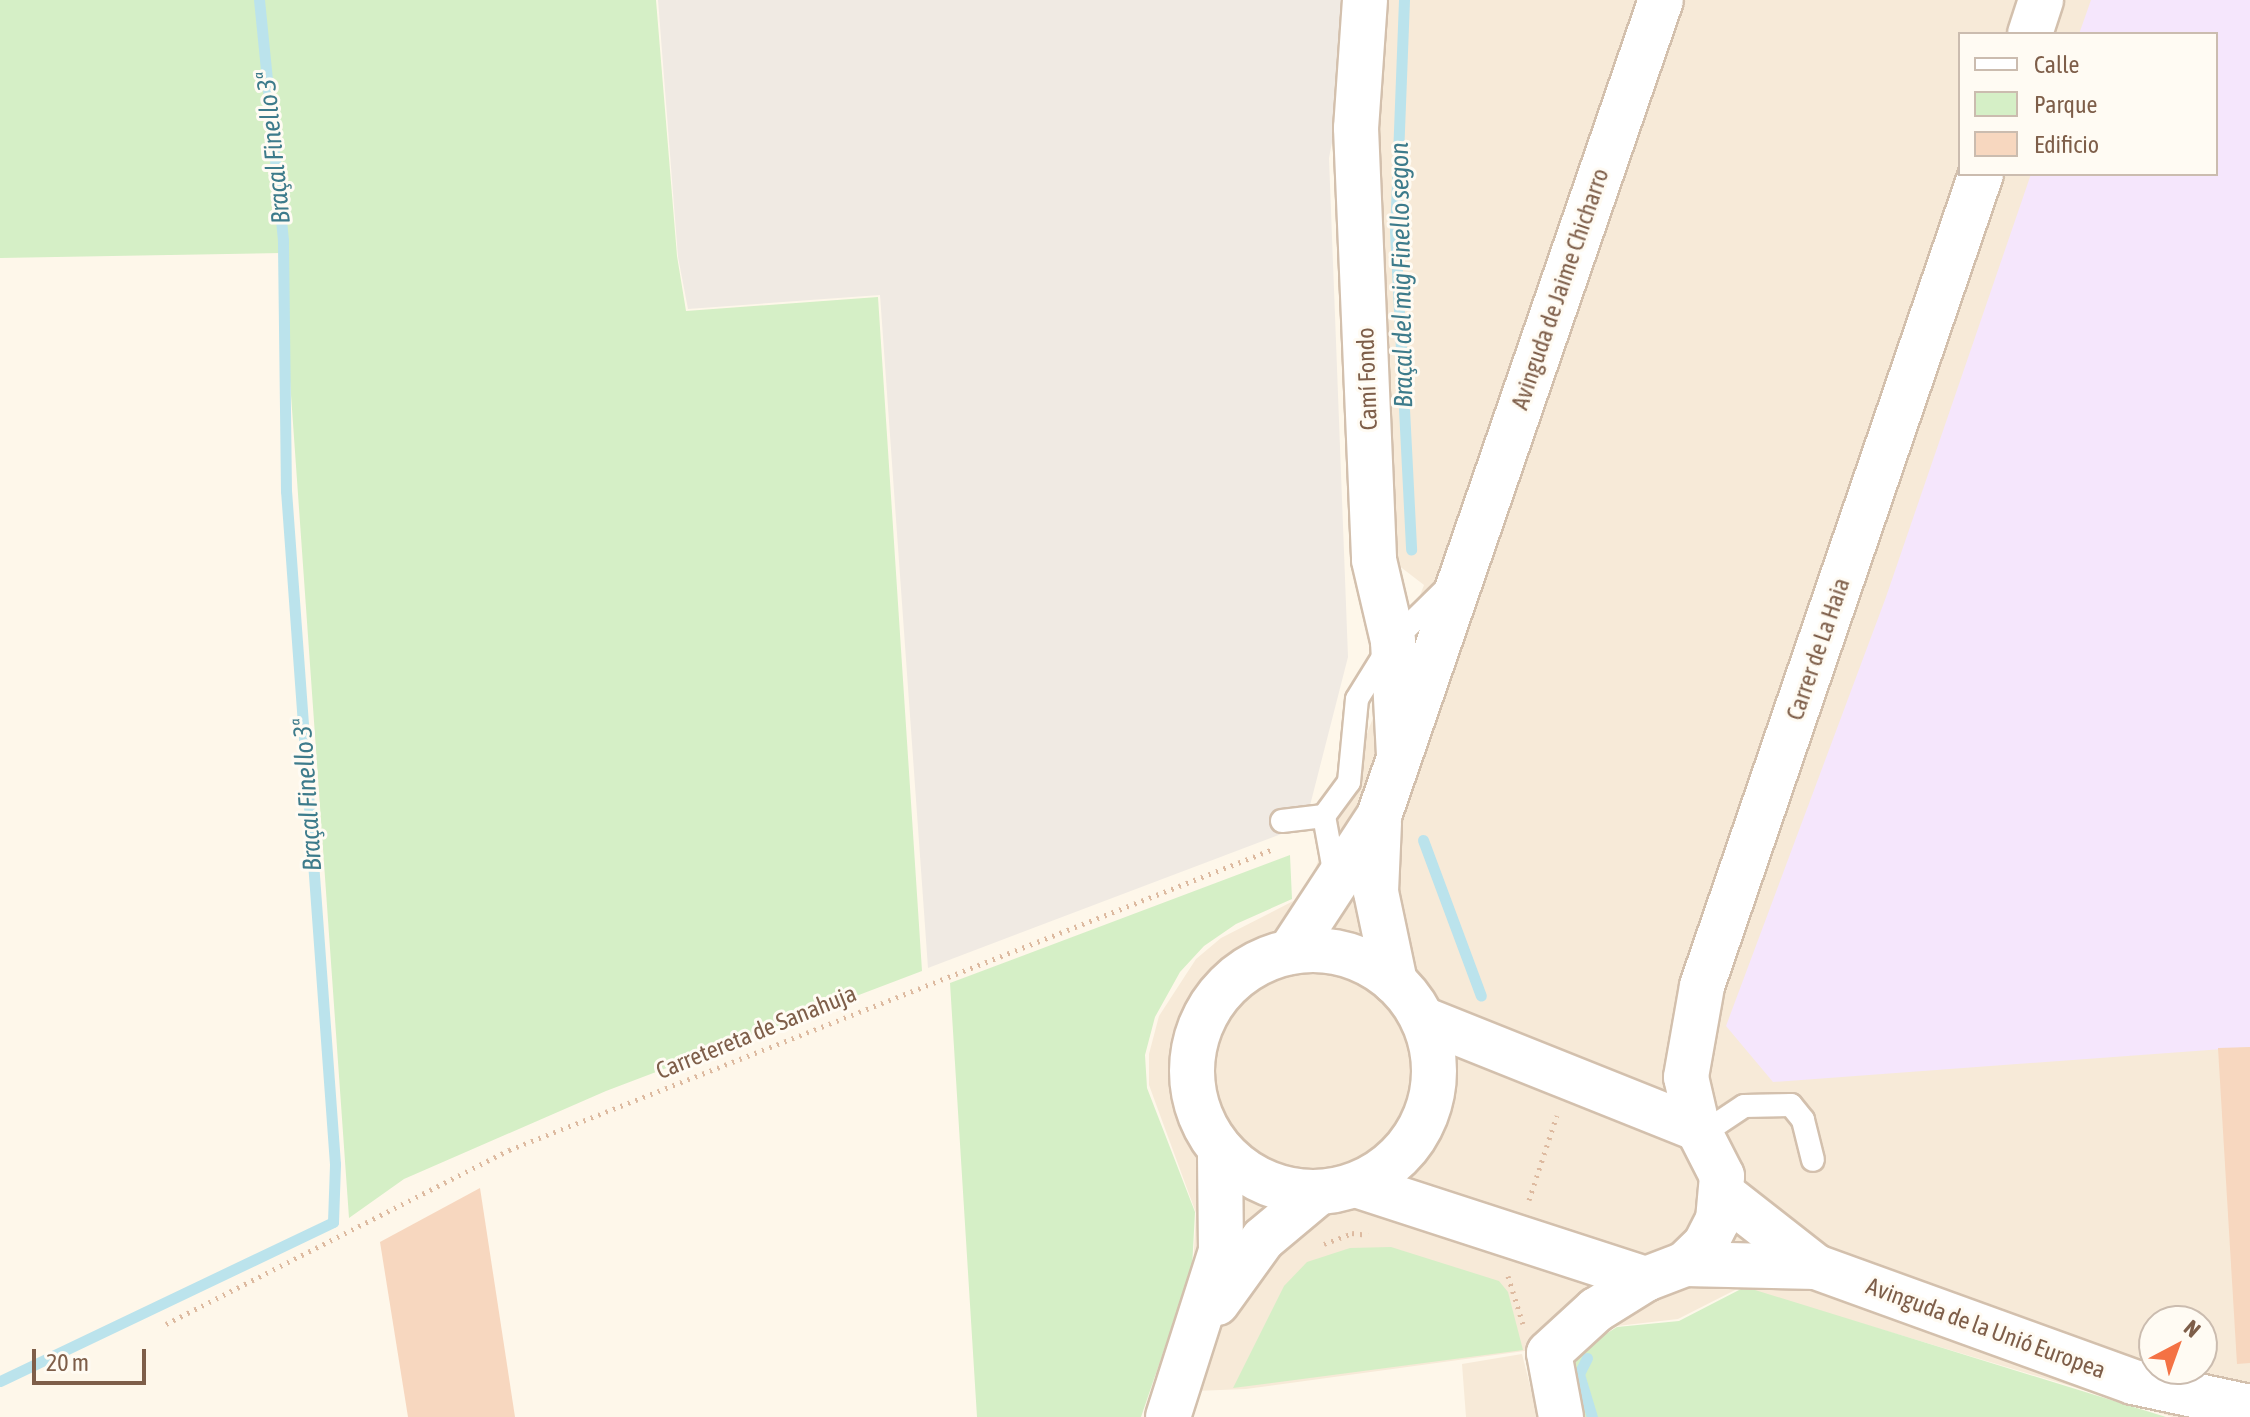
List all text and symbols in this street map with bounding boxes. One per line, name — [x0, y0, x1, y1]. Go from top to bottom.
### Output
legend — [1958, 32, 2218, 176]
text: Calle — [2034, 51, 2079, 78]
water label: Braçal Finello 3ª — [251, 71, 297, 225]
text: Parque — [2034, 91, 2097, 118]
text: Edificio — [2034, 131, 2099, 158]
water label: Braçal del mig Finello segon — [1384, 142, 1420, 408]
street label: Avinguda de Jaime Chicharro — [1505, 165, 1615, 413]
street label: Camí Fondo — [1351, 327, 1383, 431]
street label: Carrer de La Haia — [1780, 574, 1856, 724]
water label: Braçal Finello 3ª — [287, 718, 329, 872]
street label: Carretereta de Sanahuja — [652, 979, 860, 1085]
street label: Avinguda de la Unió Europea — [1862, 1271, 2110, 1385]
north arrow — [2138, 1305, 2218, 1385]
text: N — [2179, 1314, 2206, 1342]
scale bar — [36, 1333, 150, 1383]
text: 20 m — [46, 1349, 89, 1376]

